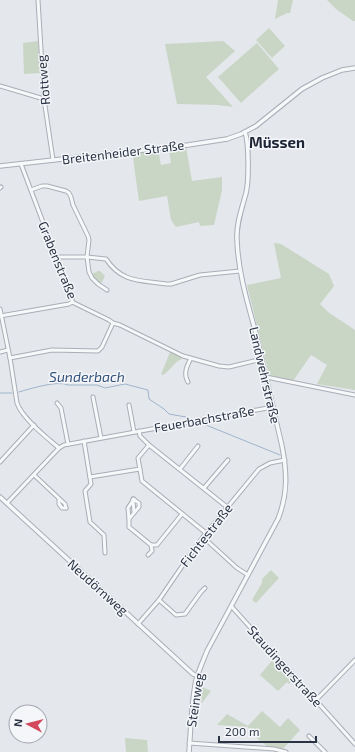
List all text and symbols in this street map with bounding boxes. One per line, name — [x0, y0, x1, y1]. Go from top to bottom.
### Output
street label: Rottweg — [33, 54, 53, 106]
district label: Müssen — [249, 133, 305, 151]
street label: Breitenheider Straße — [61, 137, 185, 167]
street label: Grabenstraße — [35, 219, 81, 301]
street label: Landwehrstraße — [246, 325, 284, 425]
water label: Sunderbach — [49, 368, 125, 385]
street label: Feuerbachstraße — [153, 402, 255, 436]
street label: Fichtestraße — [176, 500, 236, 570]
street label: Neudörnweg — [64, 556, 132, 618]
street label: Staudingerstraße — [244, 622, 326, 710]
street label: Steinweg — [183, 672, 207, 728]
north arrow — [8, 704, 48, 744]
text: N — [11, 718, 25, 727]
scale bar — [219, 718, 316, 744]
text: 200 m — [225, 724, 259, 738]

